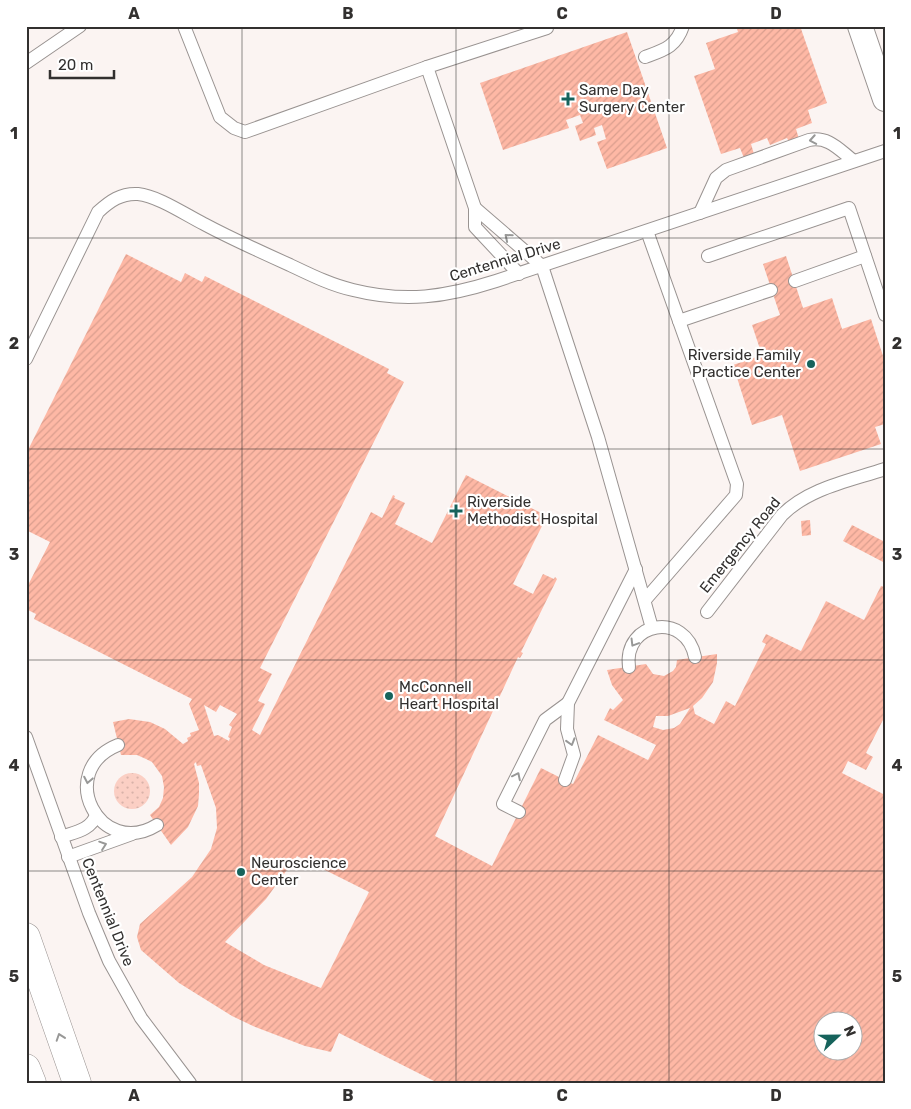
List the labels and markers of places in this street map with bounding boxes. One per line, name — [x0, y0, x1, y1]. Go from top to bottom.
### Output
place label: Same Day Surgery Center — [579, 81, 685, 116]
marker: Same Day Surgery Center — [561, 92, 575, 106]
place label: Riverside Family Practice Center — [688, 346, 801, 381]
marker: Riverside Family Practice Center — [805, 358, 817, 370]
place label: Riverside Methodist Hospital — [467, 493, 598, 528]
marker: Riverside Methodist Hospital — [449, 504, 463, 518]
place label: McConnell Heart Hospital — [399, 678, 499, 713]
marker: McConnell Heart Hospital — [383, 690, 395, 702]
place label: Neuroscience Center — [251, 854, 347, 889]
marker: Neuroscience Center — [235, 866, 247, 878]

